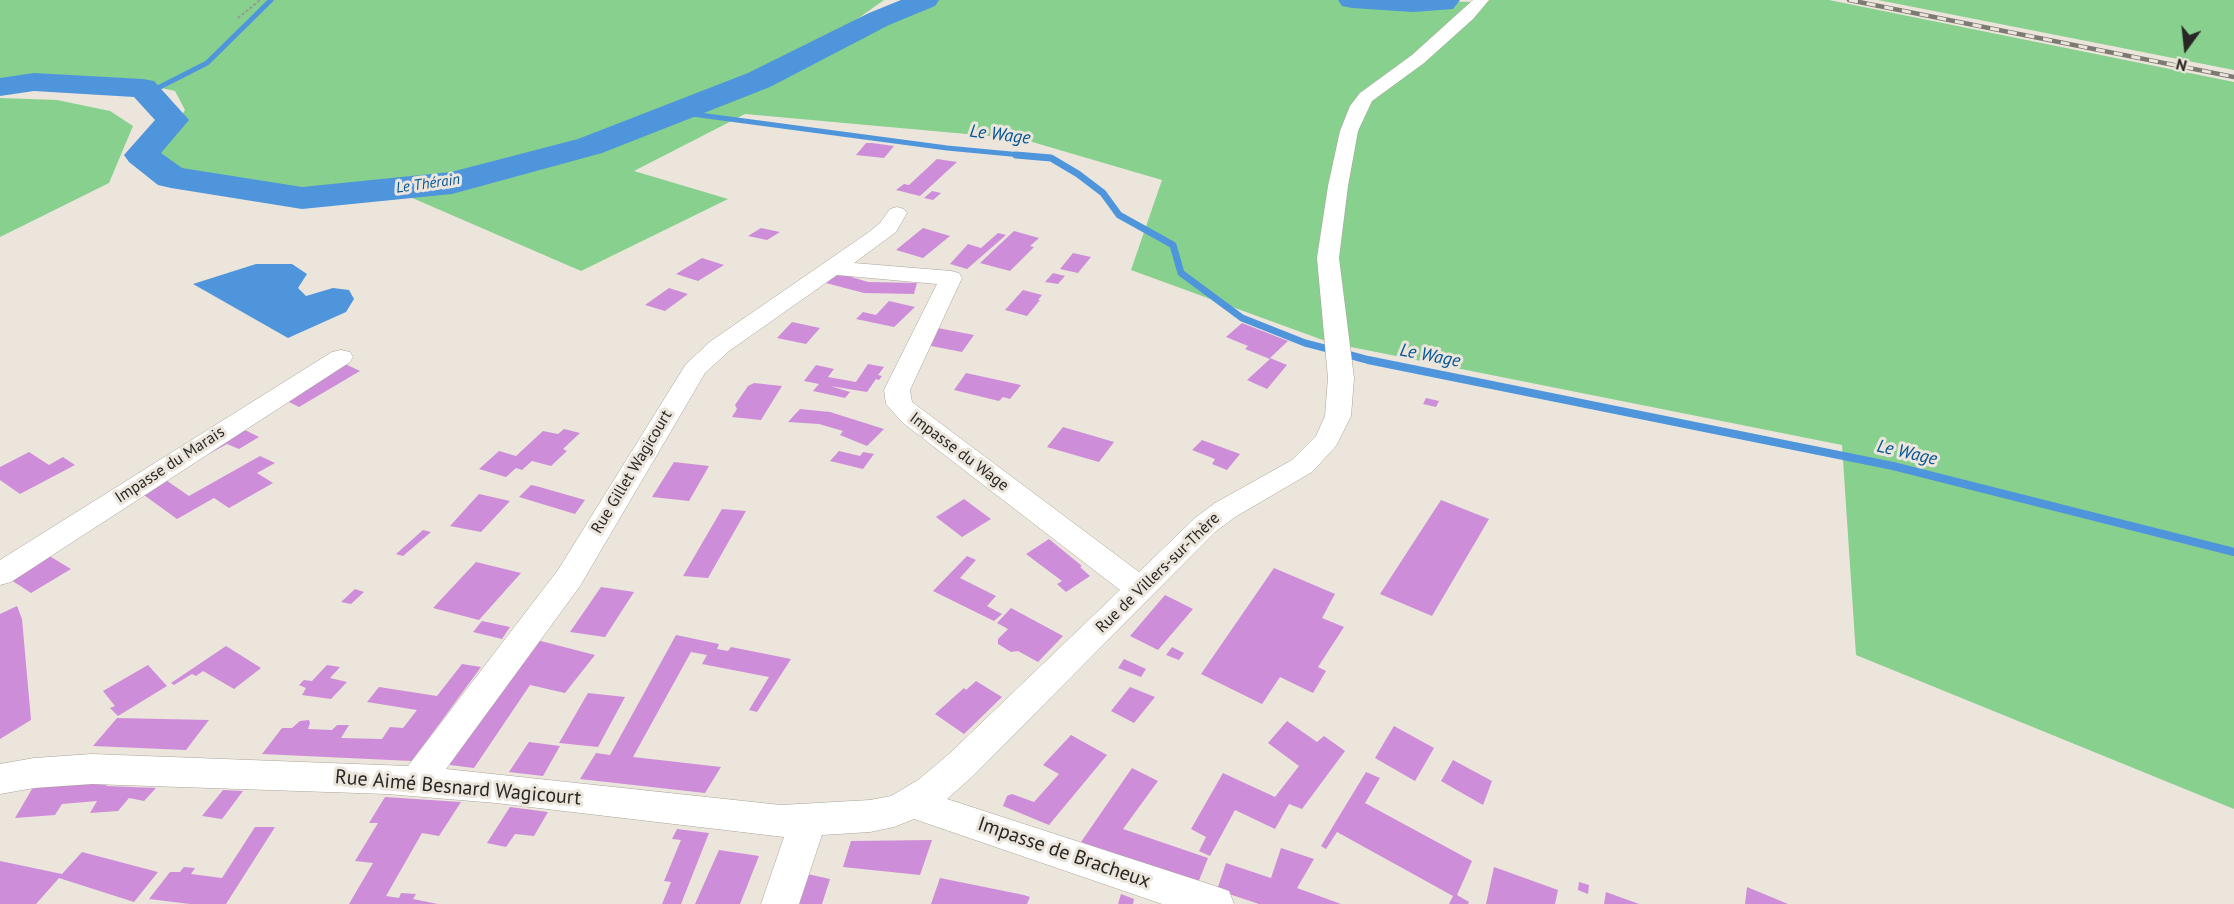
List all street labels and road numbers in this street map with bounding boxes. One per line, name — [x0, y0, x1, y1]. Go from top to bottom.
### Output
street label: Rue Gillet Wagicourt — [588, 407, 676, 537]
street label: Impasse du Wage — [906, 409, 1012, 495]
street label: Impasse du Marais — [112, 422, 228, 508]
street label: Rue de Villers-sur-Thère — [1092, 509, 1224, 637]
street label: Rue Aimé Besnard Wagicourt — [334, 765, 582, 811]
street label: Impasse de Bracheux — [975, 812, 1153, 894]

